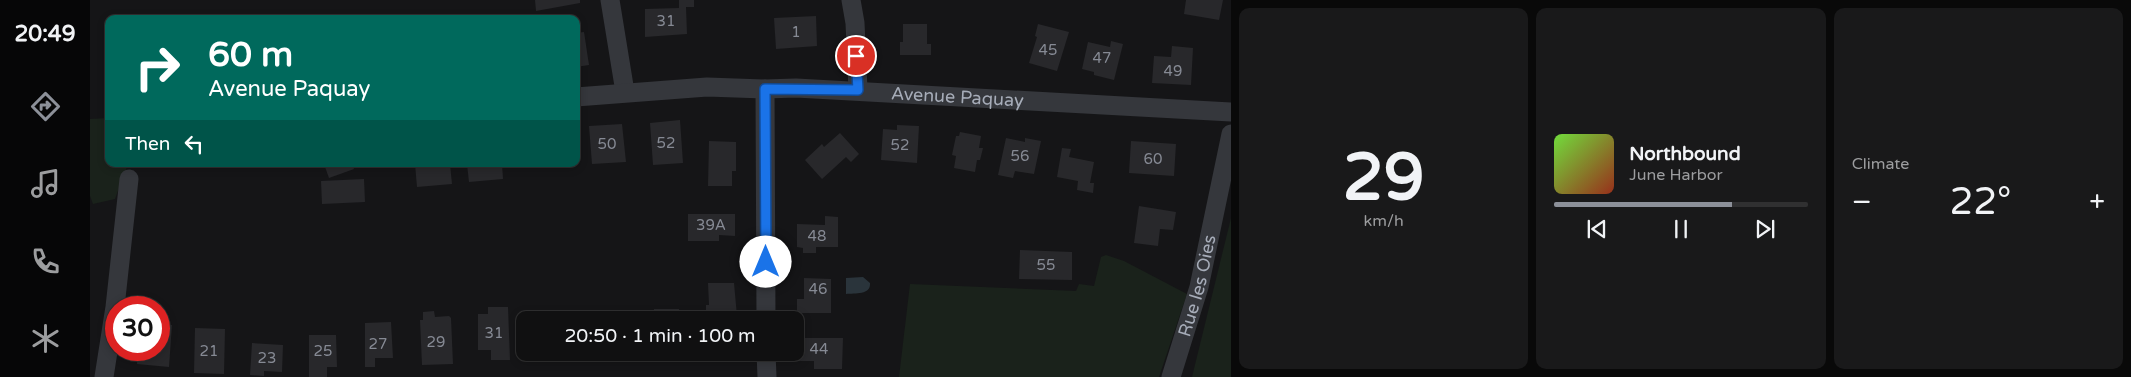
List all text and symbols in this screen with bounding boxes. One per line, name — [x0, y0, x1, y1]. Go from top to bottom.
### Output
house number: 31 — [657, 12, 675, 30]
text: 20:49 — [15, 21, 75, 47]
house number: 1 — [791, 23, 801, 41]
text: 60 m — [208, 34, 293, 76]
icon: right — [125, 35, 190, 100]
pin — [835, 35, 877, 77]
house number: 45 — [1039, 41, 1057, 59]
icon: arrive — [842, 42, 870, 70]
house number: 47 — [1093, 49, 1111, 67]
house number: 49 — [1164, 62, 1182, 80]
text: Avenue Paquay — [208, 76, 370, 102]
street label: Avenue Paquay — [890, 82, 1025, 112]
icon: directions — [28, 89, 63, 124]
icon: left — [180, 130, 208, 158]
text: Then — [125, 133, 170, 155]
house number: 52 — [657, 134, 675, 152]
house number: 50 — [598, 135, 616, 153]
house number: 52 — [891, 136, 909, 154]
text: 29 — [1343, 139, 1424, 218]
text: Northbound — [1629, 143, 1741, 165]
house number: 56 — [1011, 147, 1029, 165]
house number: 60 — [1144, 150, 1162, 168]
text: Climate — [1852, 154, 1909, 174]
text: June Harbor — [1629, 165, 1723, 185]
icon: music — [28, 166, 63, 201]
text: 22° — [1949, 179, 2011, 225]
text: − — [1852, 185, 1872, 219]
text: + — [2089, 185, 2105, 219]
text: km/h — [1364, 211, 1404, 231]
icon: previous — [1583, 215, 1611, 243]
icon: pause — [1667, 215, 1695, 243]
icon: next — [1751, 215, 1779, 243]
house number: 39A — [696, 216, 726, 234]
house number: 48 — [808, 227, 826, 245]
street label: Rue les Oies — [1173, 233, 1221, 339]
position arrow — [739, 235, 791, 287]
icon: phone — [28, 244, 63, 279]
house number: 55 — [1037, 256, 1055, 274]
house number: 46 — [809, 280, 827, 298]
speed limit sign: 30 — [105, 296, 170, 361]
icon: climate — [28, 321, 63, 356]
house number: 31 — [485, 324, 503, 342]
text: 20:50 · 1 min · 100 m — [564, 325, 756, 347]
house number: 29 — [427, 333, 445, 351]
house number: 27 — [369, 335, 387, 353]
house number: 44 — [810, 340, 828, 358]
house number: 21 — [200, 342, 218, 360]
house number: 25 — [314, 342, 332, 360]
house number: 23 — [258, 349, 276, 367]

